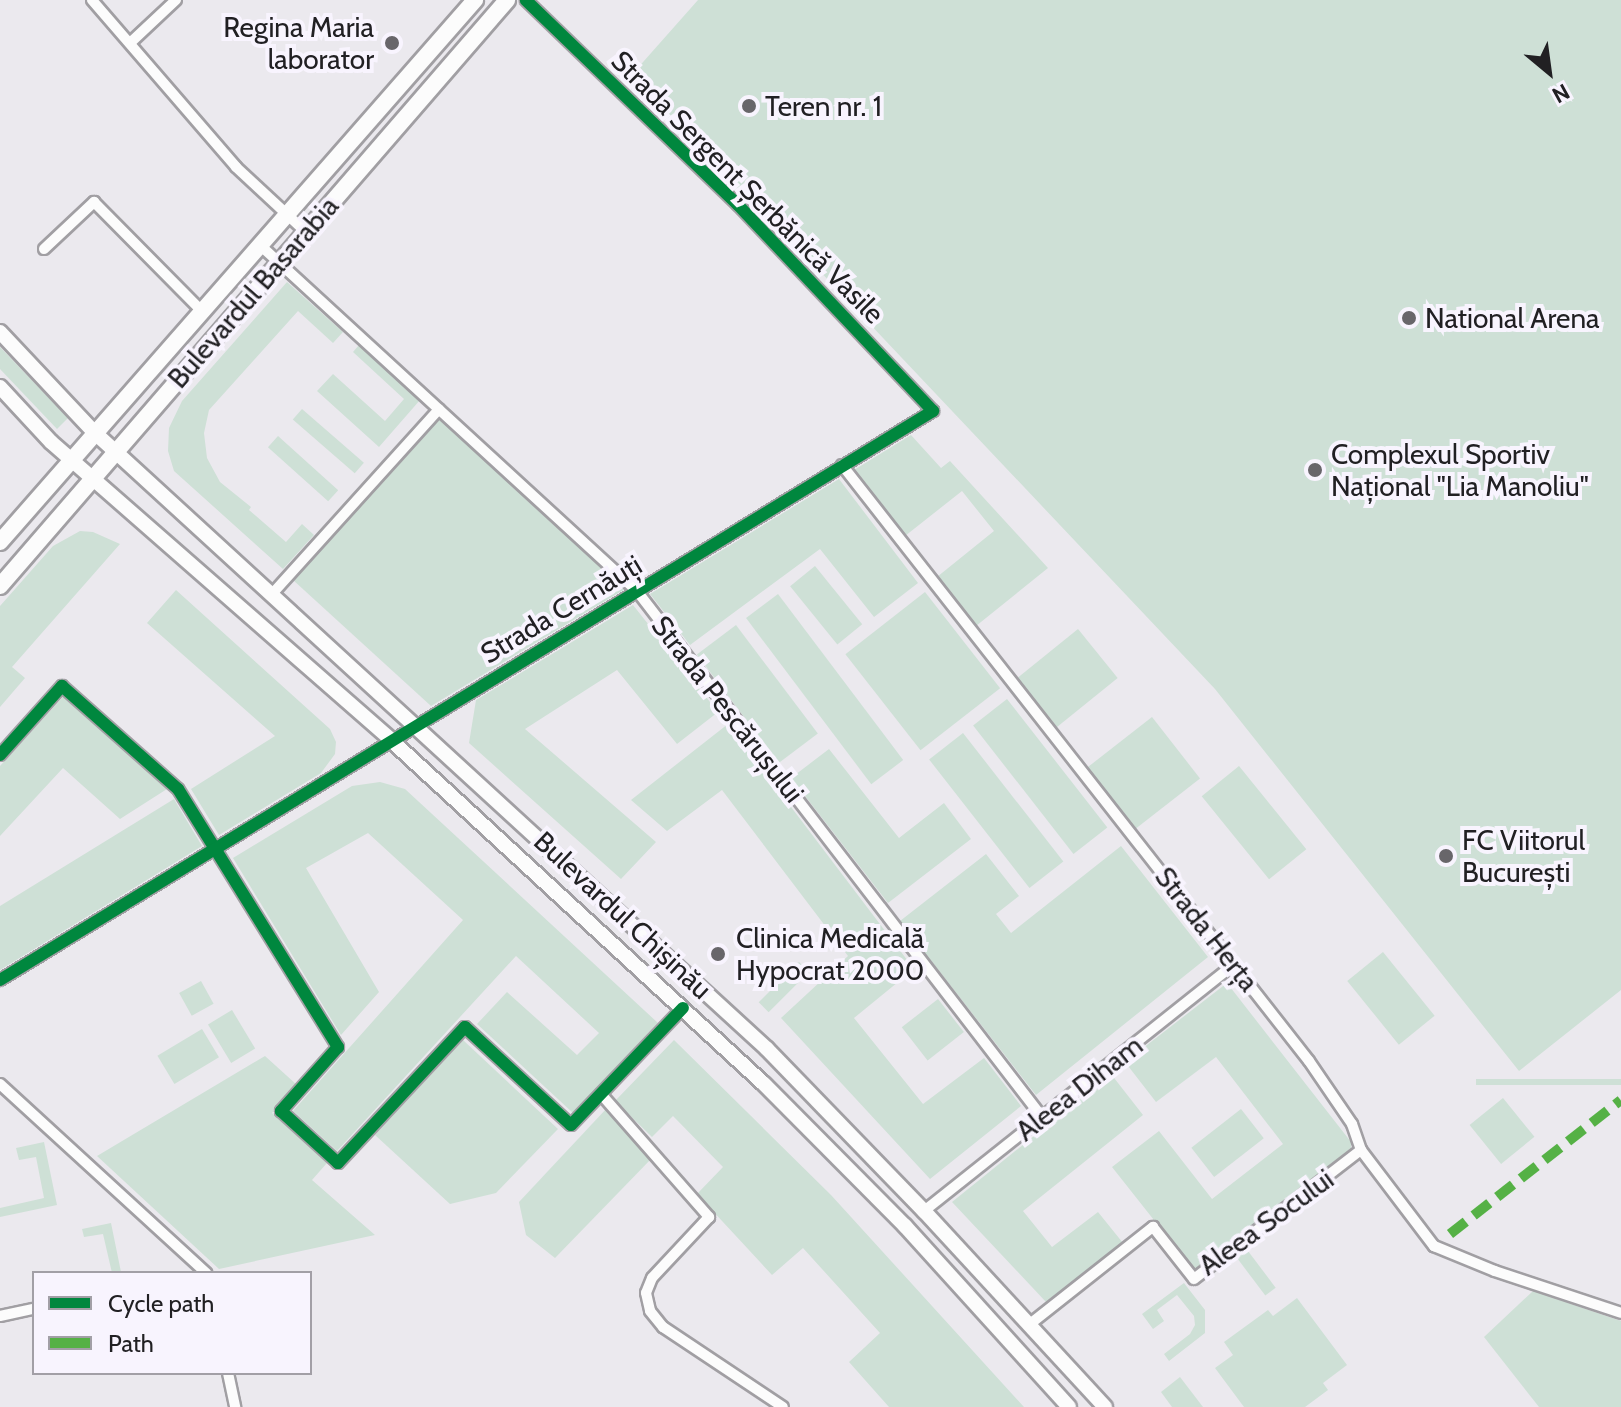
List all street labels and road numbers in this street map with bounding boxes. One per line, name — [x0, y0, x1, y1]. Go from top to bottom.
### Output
street label: Strada Sergent Șerbănică Vasile — [605, 44, 891, 330]
street label: Bulevardul Basarabia — [161, 189, 345, 395]
street label: Strada Cernăuți — [474, 548, 648, 670]
street label: Strada Pescărușului — [645, 609, 811, 809]
street label: Bulevardul Chișinău — [527, 824, 719, 1006]
street label: Strada Herța — [1148, 860, 1266, 998]
street label: Aleea Diham — [1009, 1028, 1149, 1148]
street label: Aleea Socului — [1192, 1162, 1340, 1282]

